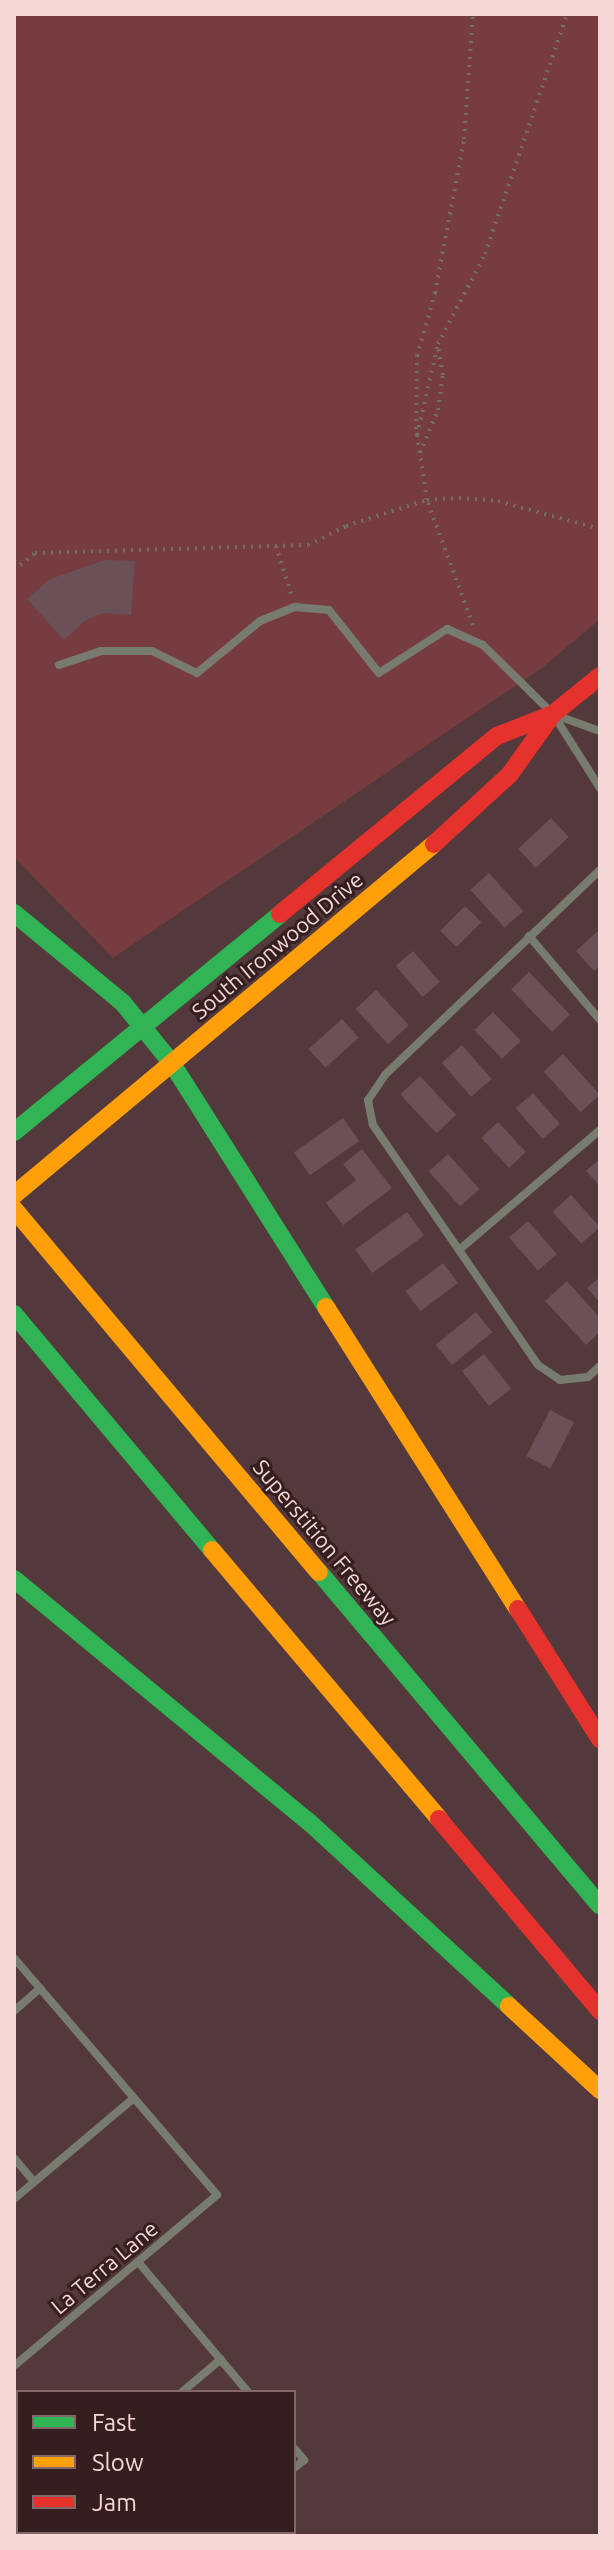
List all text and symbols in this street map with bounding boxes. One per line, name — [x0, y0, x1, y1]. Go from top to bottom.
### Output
street label: South Ironwood Drive — [186, 866, 368, 1024]
street label: Superstition Freeway — [248, 1454, 402, 1630]
street label: La Terra Lane — [45, 2215, 163, 2319]
legend — [16, 2390, 296, 2534]
text: Fast — [92, 2409, 136, 2436]
text: Slow — [92, 2449, 144, 2476]
text: Jam — [92, 2489, 137, 2516]

